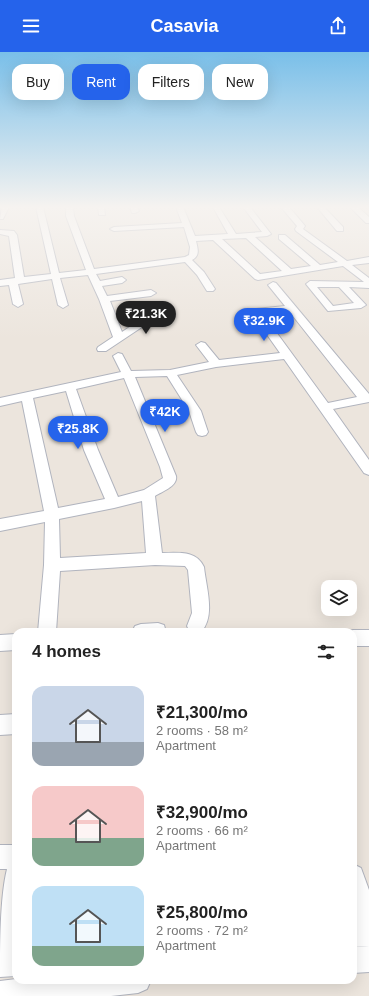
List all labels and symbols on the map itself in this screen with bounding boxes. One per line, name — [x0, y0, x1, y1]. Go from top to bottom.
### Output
pin: ₹21.3K — [113, 301, 179, 335]
pin: ₹32.9K — [231, 308, 297, 342]
pin: ₹42K — [141, 399, 189, 433]
pin: ₹25.8K — [45, 416, 111, 450]

